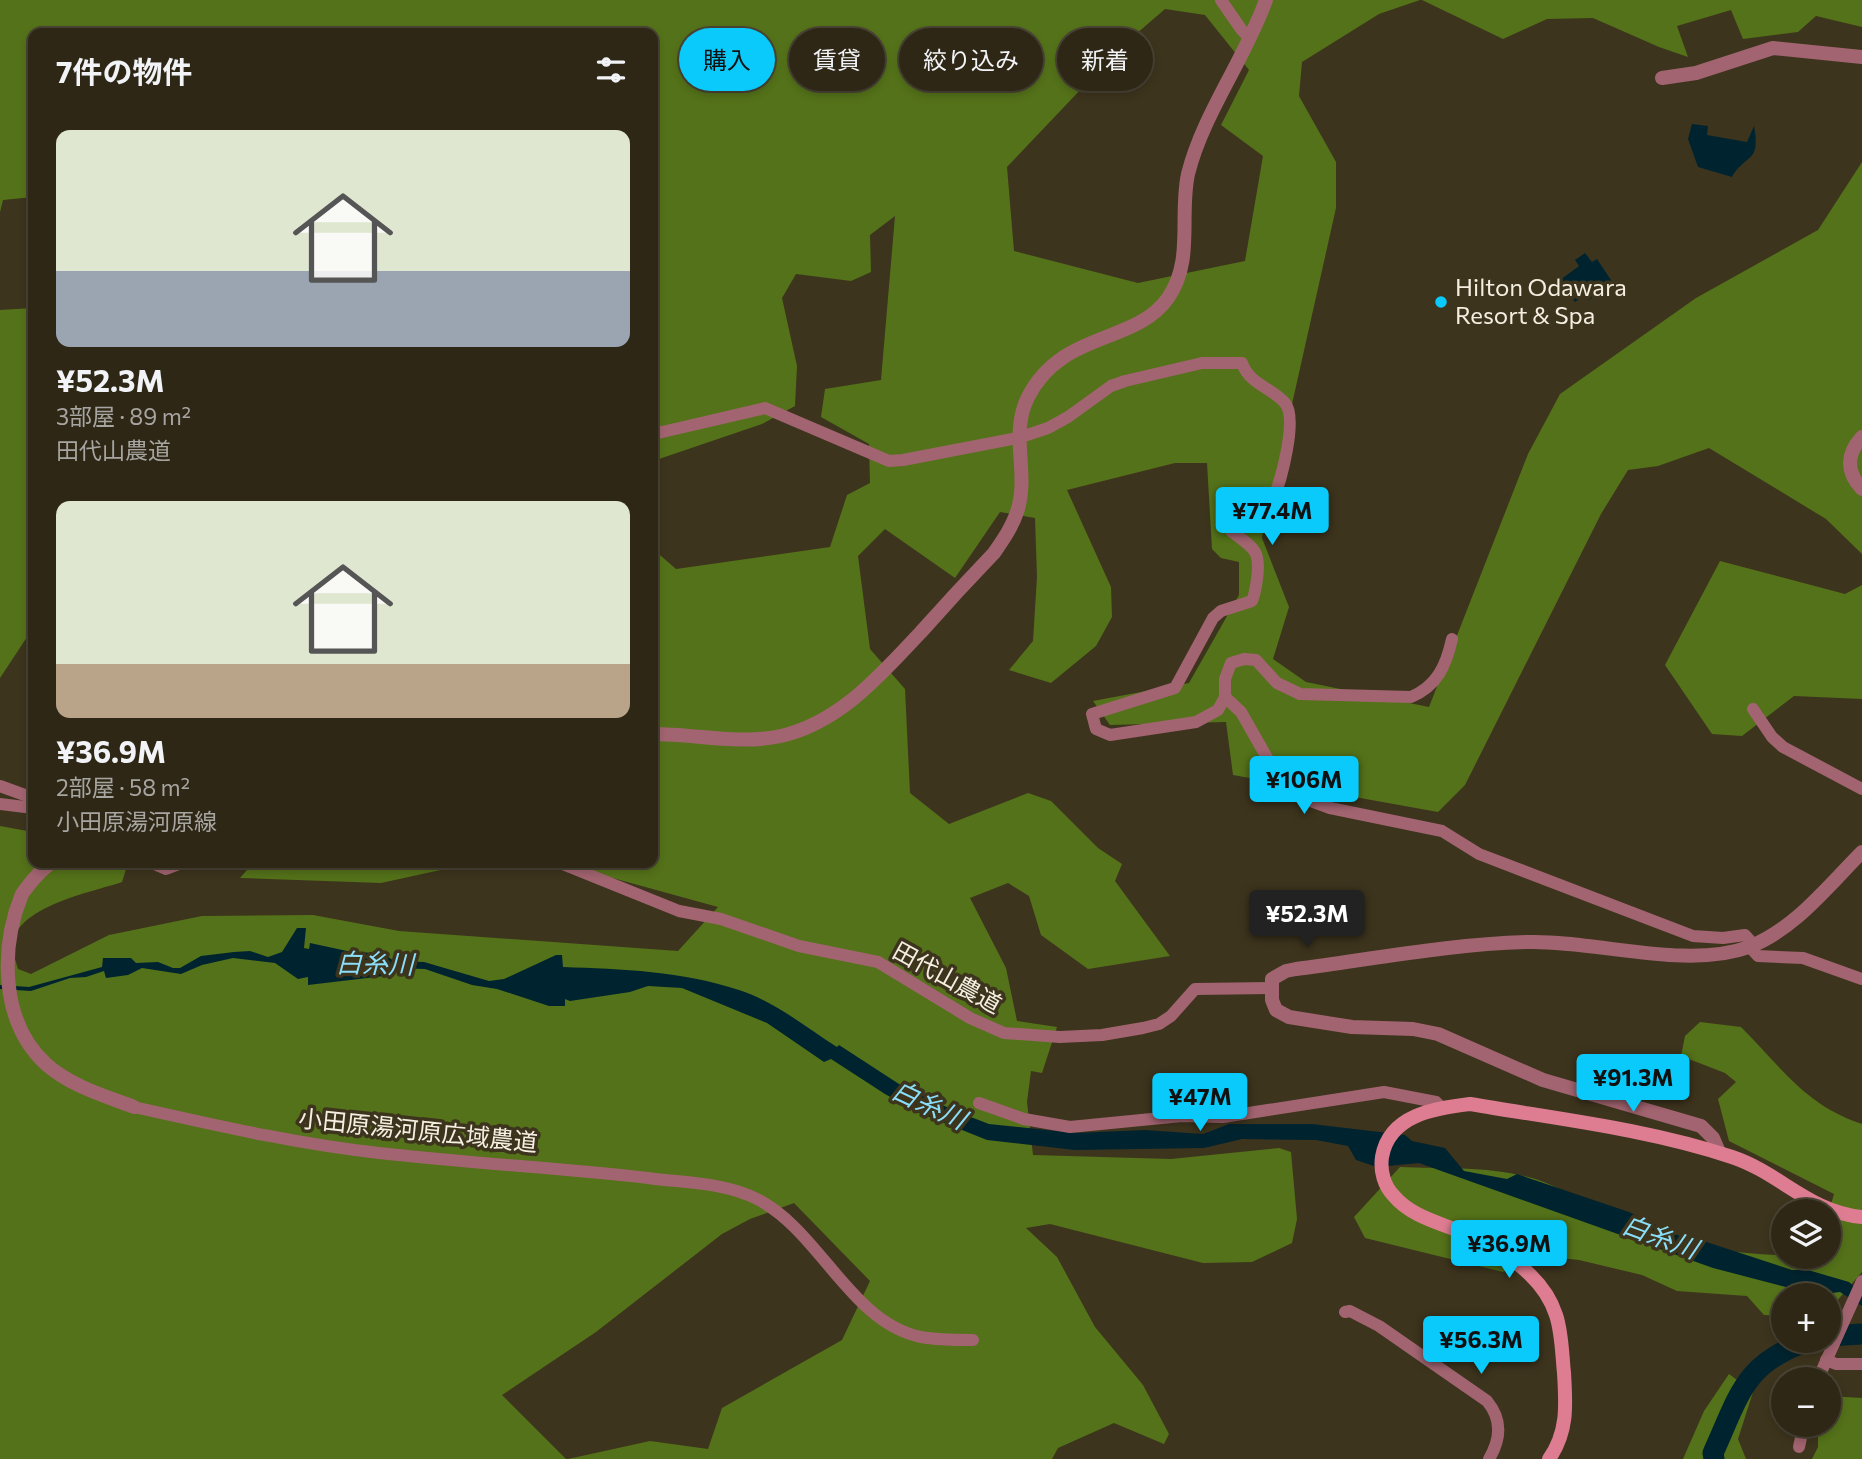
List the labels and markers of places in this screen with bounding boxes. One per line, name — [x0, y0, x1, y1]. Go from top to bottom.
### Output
place label: Hilton Odawara Resort & Spa — [1455, 272, 1627, 329]
marker: Hilton Odawara Resort & Spa — [1433, 294, 1449, 310]
pin: ¥77.4M — [1215, 488, 1329, 547]
pin: ¥106M — [1255, 756, 1353, 816]
pin: ¥52.3M — [1250, 890, 1364, 950]
pin: ¥91.3M — [1576, 1054, 1690, 1114]
pin: ¥47M — [1159, 1074, 1241, 1133]
pin: ¥36.9M — [1452, 1220, 1566, 1280]
pin: ¥56.3M — [1424, 1316, 1538, 1376]

